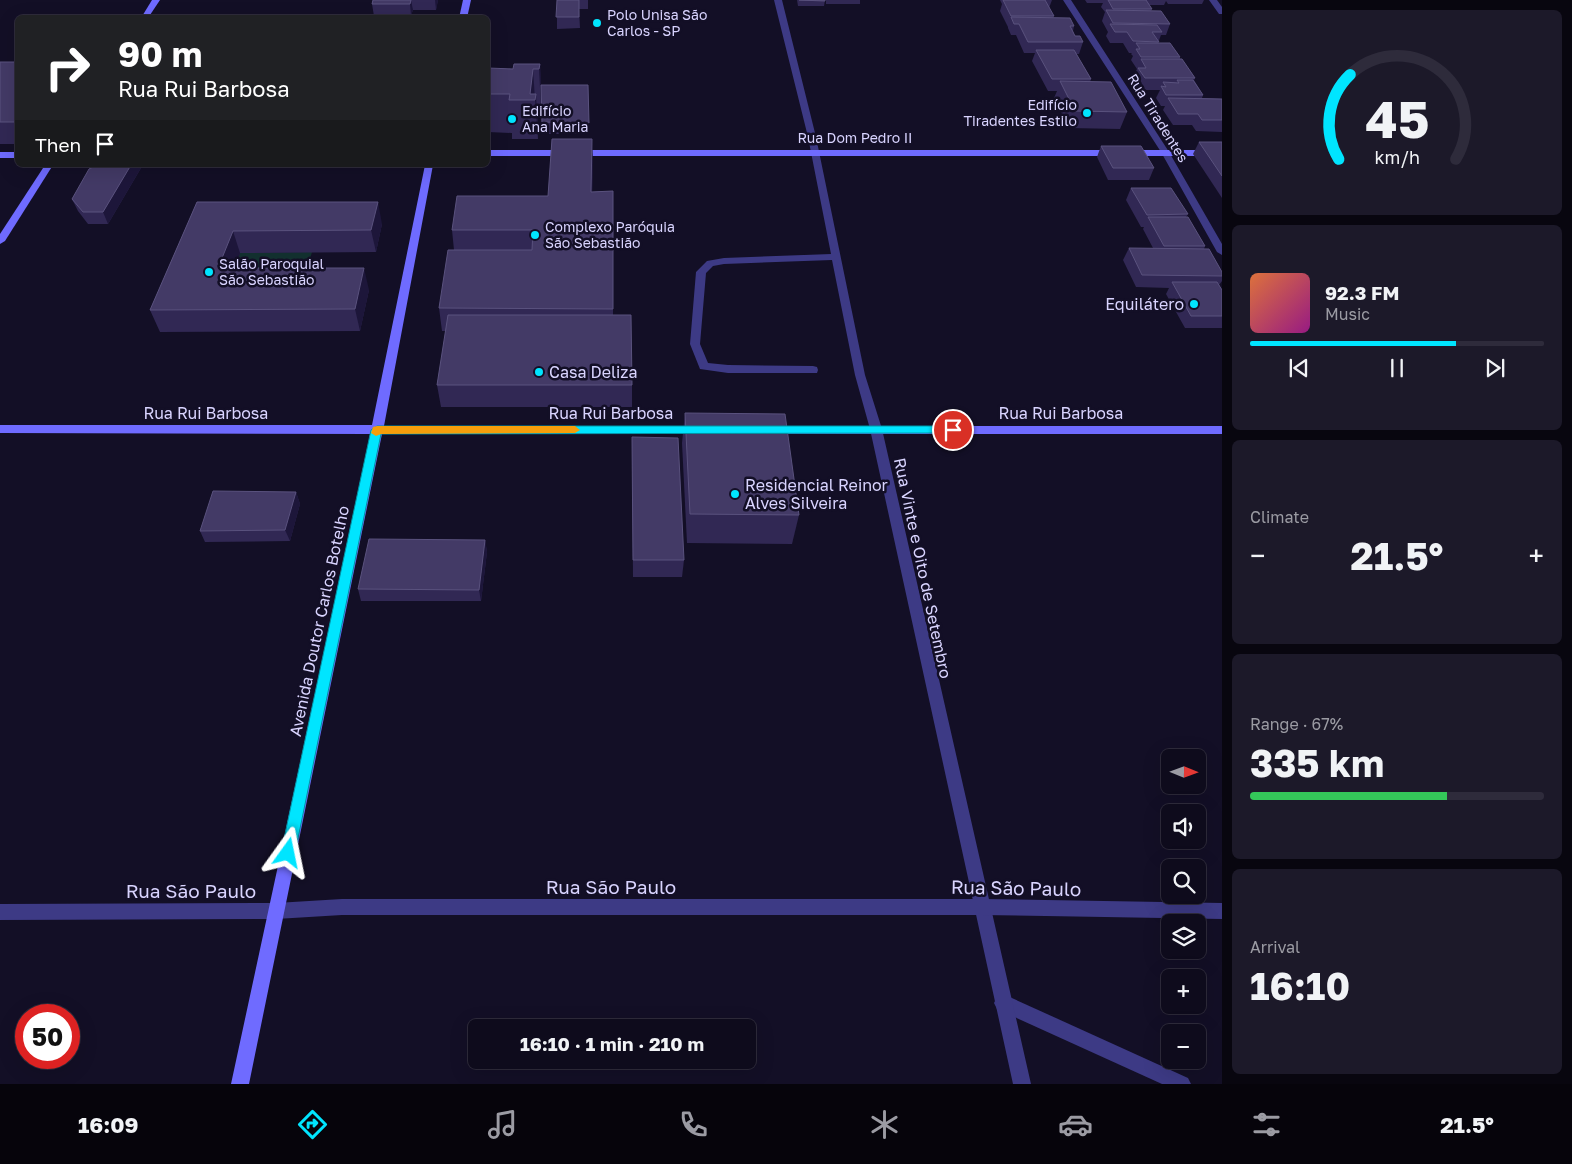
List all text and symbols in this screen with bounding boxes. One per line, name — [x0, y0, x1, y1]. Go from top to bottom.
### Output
place label: Polo Unisa São Carlos - SP — [607, 6, 707, 39]
marker: Polo Unisa São Carlos - SP — [591, 17, 603, 29]
text: 90 m — [118, 33, 202, 75]
icon: right — [35, 35, 100, 100]
street label: Rua Tiradentes — [1124, 70, 1192, 165]
text: Rua Rui Barbosa — [118, 75, 290, 102]
text: 45 — [1365, 87, 1429, 149]
place label: Edifício Tiradentes Estilo — [963, 96, 1077, 129]
place label: Edifício Ana Maria — [522, 102, 588, 135]
marker: Edifício Tiradentes Estilo — [1081, 107, 1093, 119]
marker: Edifício Ana Maria — [506, 113, 518, 125]
street label: Rua Dom Pedro II — [798, 129, 912, 146]
icon: arrive — [91, 130, 119, 158]
text: Then — [35, 133, 81, 156]
text: km/h — [1374, 146, 1420, 168]
place label: Complexo Paróquia São Sebastião — [545, 218, 675, 251]
marker: Complexo Paróquia São Sebastião — [529, 229, 541, 241]
place label: Salão Paroquial São Sebastião — [219, 255, 324, 288]
marker: Salão Paroquial São Sebastião — [203, 266, 215, 278]
text: 92.3 FM — [1325, 281, 1399, 304]
place label: Equilátero — [1105, 294, 1184, 314]
marker: Equilátero — [1188, 298, 1200, 310]
text: Music — [1325, 304, 1370, 324]
icon: previous — [1285, 354, 1313, 382]
icon: pause — [1383, 354, 1411, 382]
icon: next — [1481, 354, 1509, 382]
place label: Casa Deliza — [549, 362, 638, 382]
marker: Casa Deliza — [533, 366, 545, 378]
street label: Rua Rui Barbosa — [144, 403, 268, 423]
street label: Rua Rui Barbosa — [549, 403, 673, 423]
street label: Rua Rui Barbosa — [999, 403, 1123, 423]
pin — [932, 409, 974, 451]
icon: arrive — [939, 416, 967, 444]
street label: Rua Vinte e Oito de Setembro — [890, 456, 956, 680]
place label: Residencial Reinor Alves Silveira — [745, 475, 888, 513]
marker: Residencial Reinor Alves Silveira — [729, 488, 741, 500]
street label: Avenida Doutor Carlos Botelho — [285, 504, 353, 738]
text: Climate — [1250, 507, 1309, 527]
text: 21.5° — [1351, 533, 1443, 578]
text: − — [1250, 539, 1265, 572]
text: + — [1529, 539, 1544, 572]
text: Range · 67% — [1250, 714, 1343, 734]
text: 335 km — [1250, 740, 1384, 785]
north arrow — [1161, 749, 1206, 794]
map controls — [1161, 749, 1206, 1069]
button: sound — [1161, 804, 1206, 849]
position arrow — [261, 826, 313, 878]
button: search — [1161, 859, 1206, 904]
street label: Rua São Paulo — [546, 875, 676, 898]
street label: Rua São Paulo — [951, 875, 1081, 900]
street label: Rua São Paulo — [126, 879, 256, 902]
button: layers — [1161, 914, 1206, 959]
text: Arrival — [1250, 937, 1300, 957]
text: 16:10 — [1250, 963, 1350, 1008]
button: + — [1161, 969, 1206, 1014]
speed limit sign: 50 — [15, 1004, 80, 1069]
button: − — [1161, 1024, 1206, 1069]
text: 16:10 · 1 min · 210 m — [520, 1032, 704, 1055]
icon: directions — [295, 1107, 330, 1142]
icon: music — [485, 1107, 520, 1142]
icon: phone — [676, 1107, 711, 1142]
icon: climate — [867, 1107, 902, 1142]
icon: car — [1058, 1107, 1093, 1142]
icon: filters — [1249, 1107, 1284, 1142]
text: 16:09 — [78, 1111, 139, 1138]
text: 21.5° — [1440, 1111, 1494, 1138]

